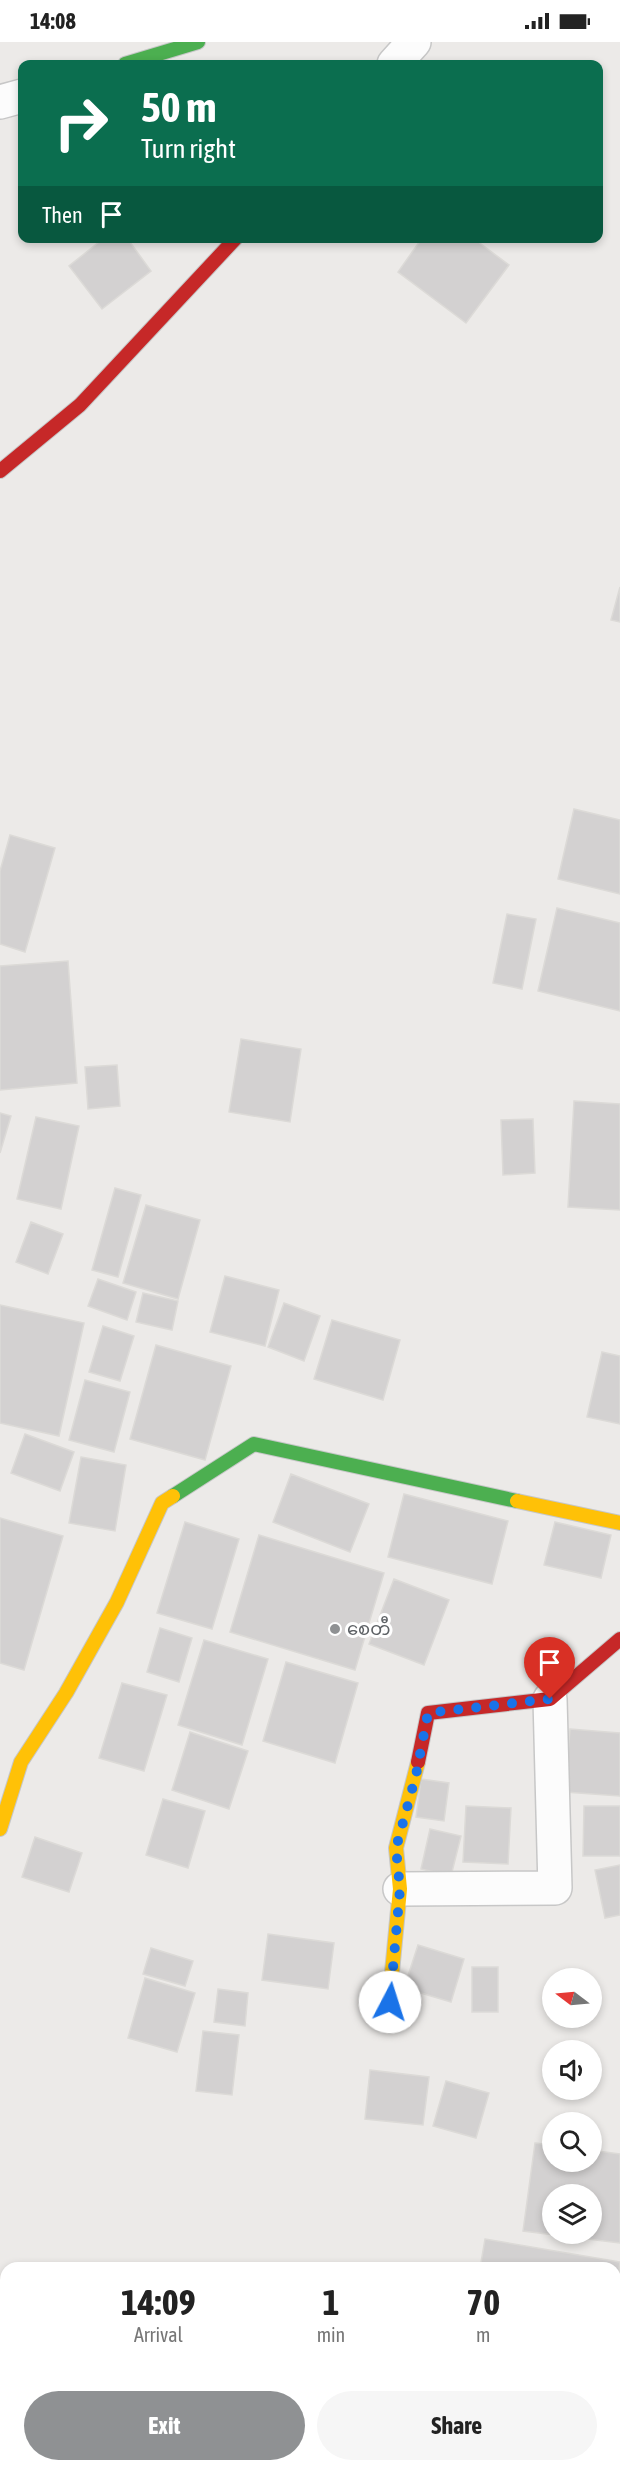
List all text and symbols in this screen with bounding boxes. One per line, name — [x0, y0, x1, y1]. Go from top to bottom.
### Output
text: 14:08 — [30, 8, 76, 34]
text: 50 m — [141, 83, 216, 131]
icon: right — [42, 84, 120, 162]
text: Turn right — [141, 133, 236, 164]
icon: arrive — [95, 198, 128, 231]
text: Then — [42, 202, 83, 228]
place label: စေတီ — [347, 1615, 391, 1639]
marker: စေတီ — [328, 1622, 342, 1636]
pin — [524, 1637, 575, 1699]
icon: arrive — [533, 1646, 566, 1679]
north arrow — [542, 1968, 602, 2028]
map controls — [542, 1968, 602, 2244]
position arrow — [358, 1970, 422, 2034]
button: sound — [542, 2040, 602, 2100]
button: search — [542, 2112, 602, 2172]
button: layers — [542, 2184, 602, 2244]
text: 14:09 — [121, 2281, 196, 2323]
text: 1 — [323, 2281, 339, 2323]
text: 70 — [466, 2281, 500, 2323]
text: Arrival — [134, 2323, 183, 2346]
text: min — [317, 2323, 345, 2346]
text: m — [476, 2323, 490, 2346]
button: Exit — [24, 2391, 305, 2460]
button: Share — [317, 2391, 597, 2460]

